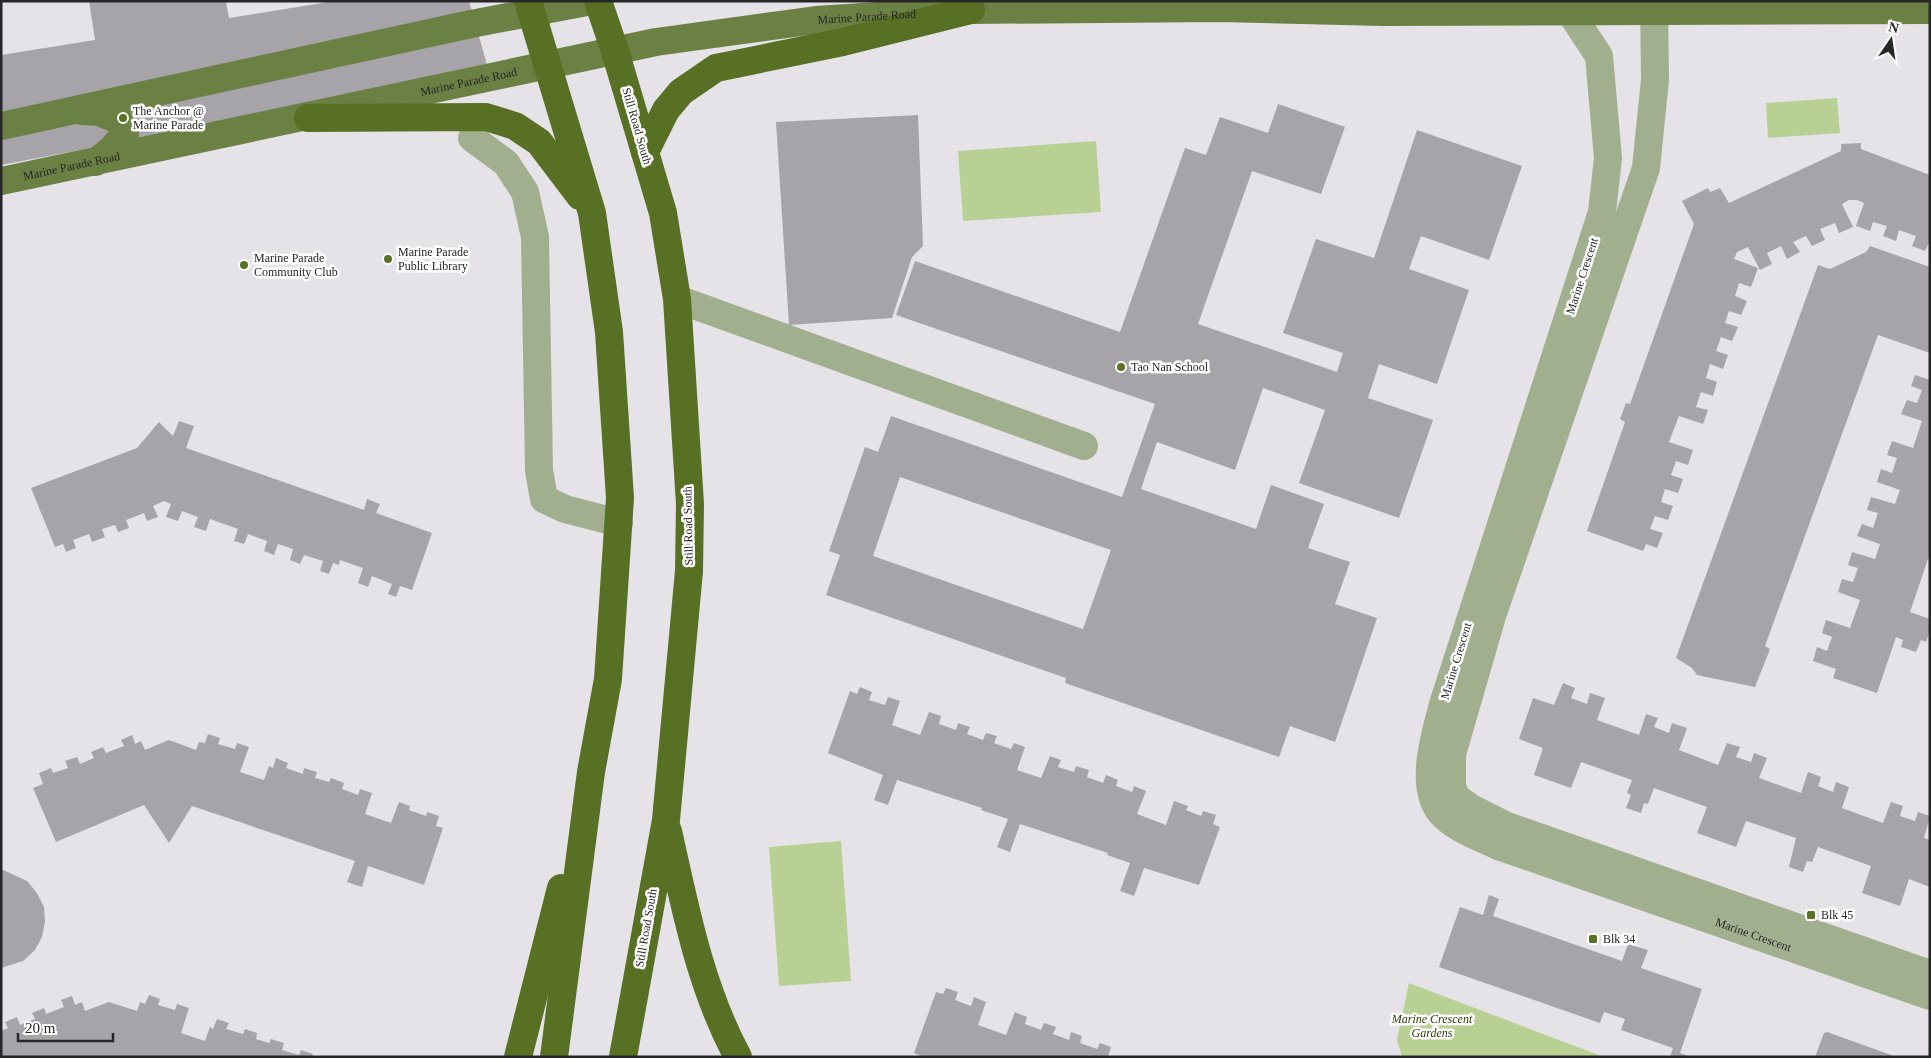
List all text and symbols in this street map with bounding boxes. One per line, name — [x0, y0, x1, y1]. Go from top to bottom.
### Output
street label: Marine Parade Road — [817, 7, 916, 27]
north arrow — [1866, 15, 1916, 65]
text: N — [1887, 19, 1900, 36]
street label: Marine Parade Road — [419, 65, 518, 99]
street label: Still Road South — [619, 86, 655, 166]
place label: The Anchor @ Marine Parade — [133, 104, 204, 132]
marker: The Anchor @ Marine Parade — [117, 112, 129, 124]
street label: Marine Parade Road — [22, 149, 121, 183]
street label: Marine Crescent — [1563, 235, 1601, 316]
place label: Marine Parade Public Library — [398, 245, 468, 273]
place label: Marine Parade Community Club — [254, 251, 338, 279]
marker: Marine Parade Public Library — [382, 253, 394, 265]
marker: Marine Parade Community Club — [238, 259, 250, 271]
place label: Tao Nan School — [1131, 360, 1209, 374]
marker: Tao Nan School — [1115, 361, 1127, 373]
street label: Still Road South — [680, 486, 696, 566]
street label: Marine Crescent — [1438, 620, 1475, 701]
street label: Still Road South — [632, 888, 660, 968]
place label: Blk 45 — [1821, 908, 1853, 922]
marker: Blk 45 — [1805, 909, 1817, 921]
street label: Marine Crescent — [1713, 915, 1794, 955]
place label: Blk 34 — [1603, 932, 1635, 946]
marker: Blk 34 — [1587, 933, 1599, 945]
scale bar — [18, 1010, 112, 1042]
park label: Marine Crescent Gardens — [1391, 1012, 1473, 1040]
text: 20 m — [25, 1020, 56, 1036]

